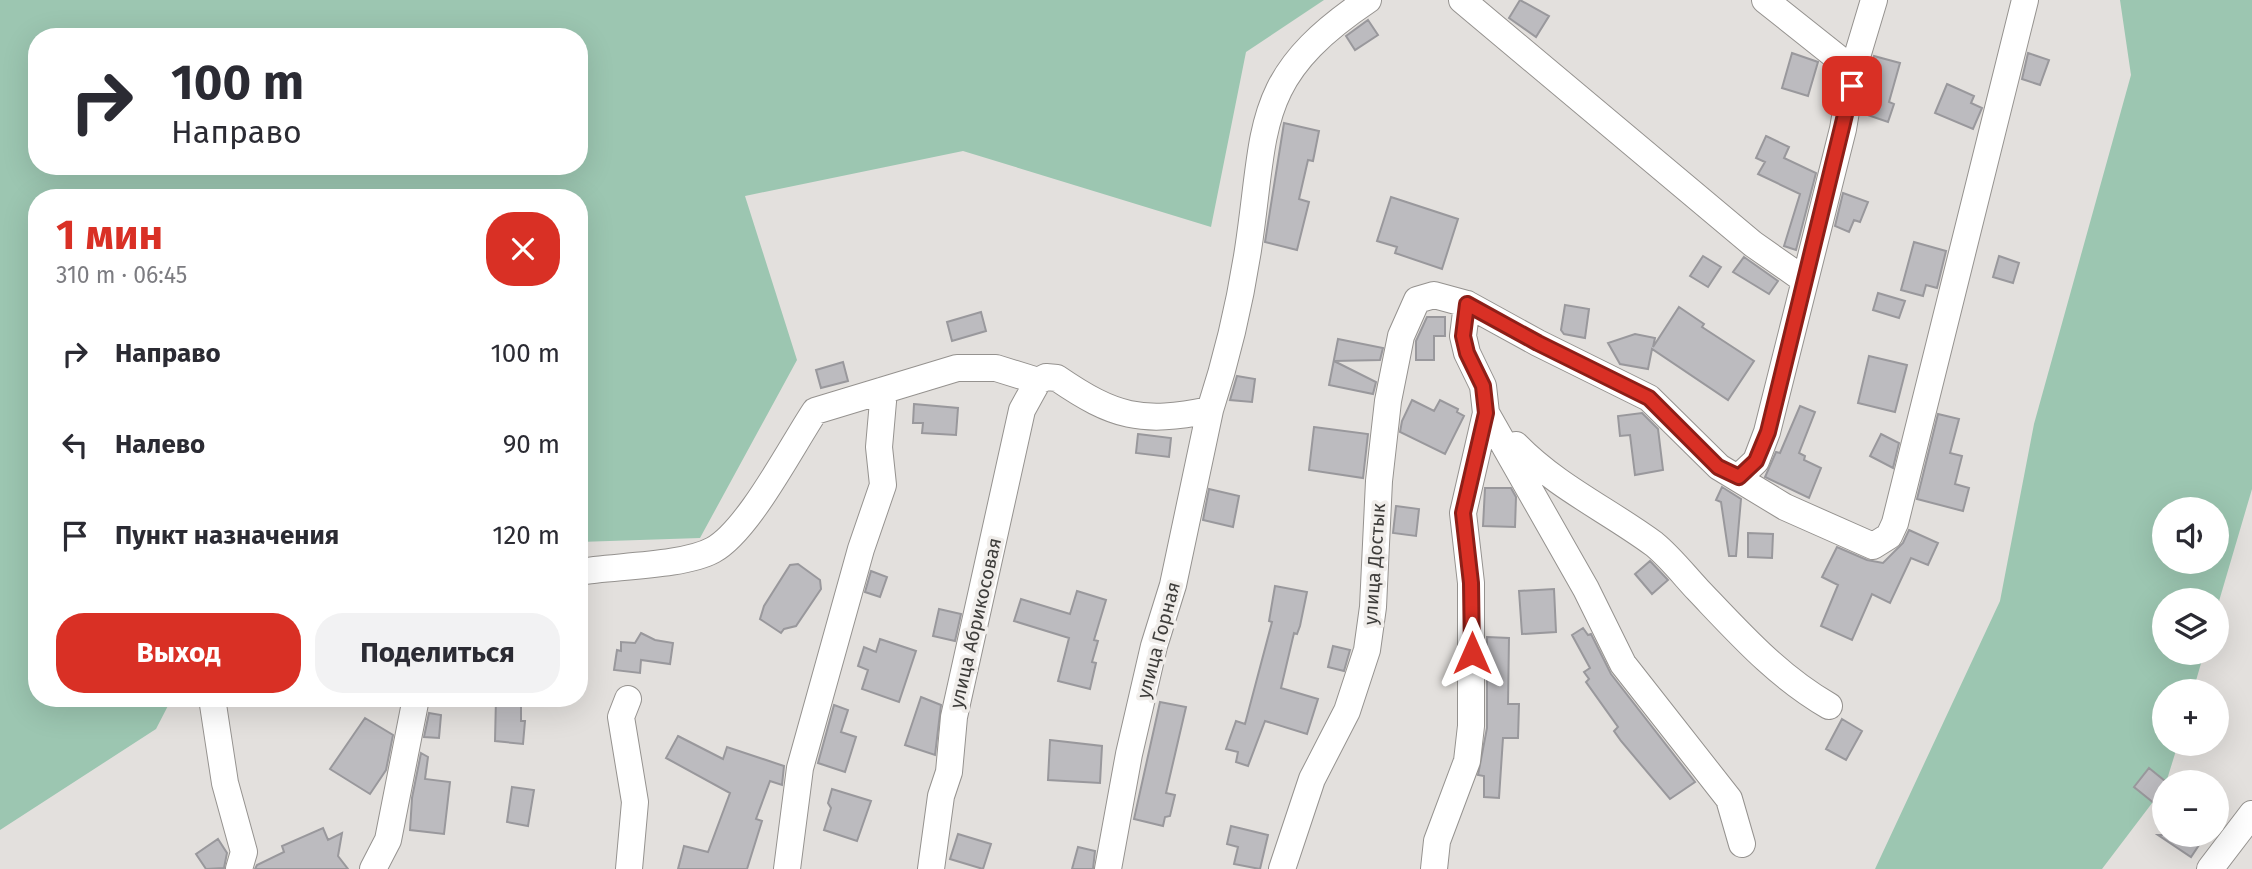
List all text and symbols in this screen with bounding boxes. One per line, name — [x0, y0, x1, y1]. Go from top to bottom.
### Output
text: 100 m — [171, 53, 304, 112]
icon: right — [56, 56, 147, 147]
pin — [1822, 56, 1882, 116]
icon: arrive — [1833, 67, 1871, 105]
text: Направо — [171, 113, 302, 151]
text: 1 мин — [56, 210, 163, 260]
button: close — [486, 212, 560, 286]
text: 310 m · 06:45 — [56, 261, 187, 289]
icon: right — [56, 335, 94, 373]
text: Направо — [115, 338, 221, 369]
text: 100 m — [491, 338, 560, 369]
icon: left — [56, 426, 94, 464]
text: Налево — [115, 429, 205, 460]
text: 90 m — [503, 429, 560, 460]
map controls — [2152, 497, 2229, 847]
button: sound — [2152, 497, 2229, 574]
street label: улица Достык — [1359, 502, 1390, 626]
icon: arrive — [56, 517, 94, 555]
text: Пункт назначения — [115, 520, 339, 551]
text: 120 m — [492, 520, 560, 551]
street label: улица Абрикосовая — [945, 536, 1006, 711]
street label: улица Горная — [1132, 579, 1185, 701]
button: layers — [2152, 588, 2229, 665]
button: Выход — [56, 613, 301, 693]
button: Поделиться — [315, 613, 560, 693]
position arrow — [1435, 616, 1509, 690]
button: + — [2152, 679, 2229, 756]
button: − — [2152, 770, 2229, 847]

